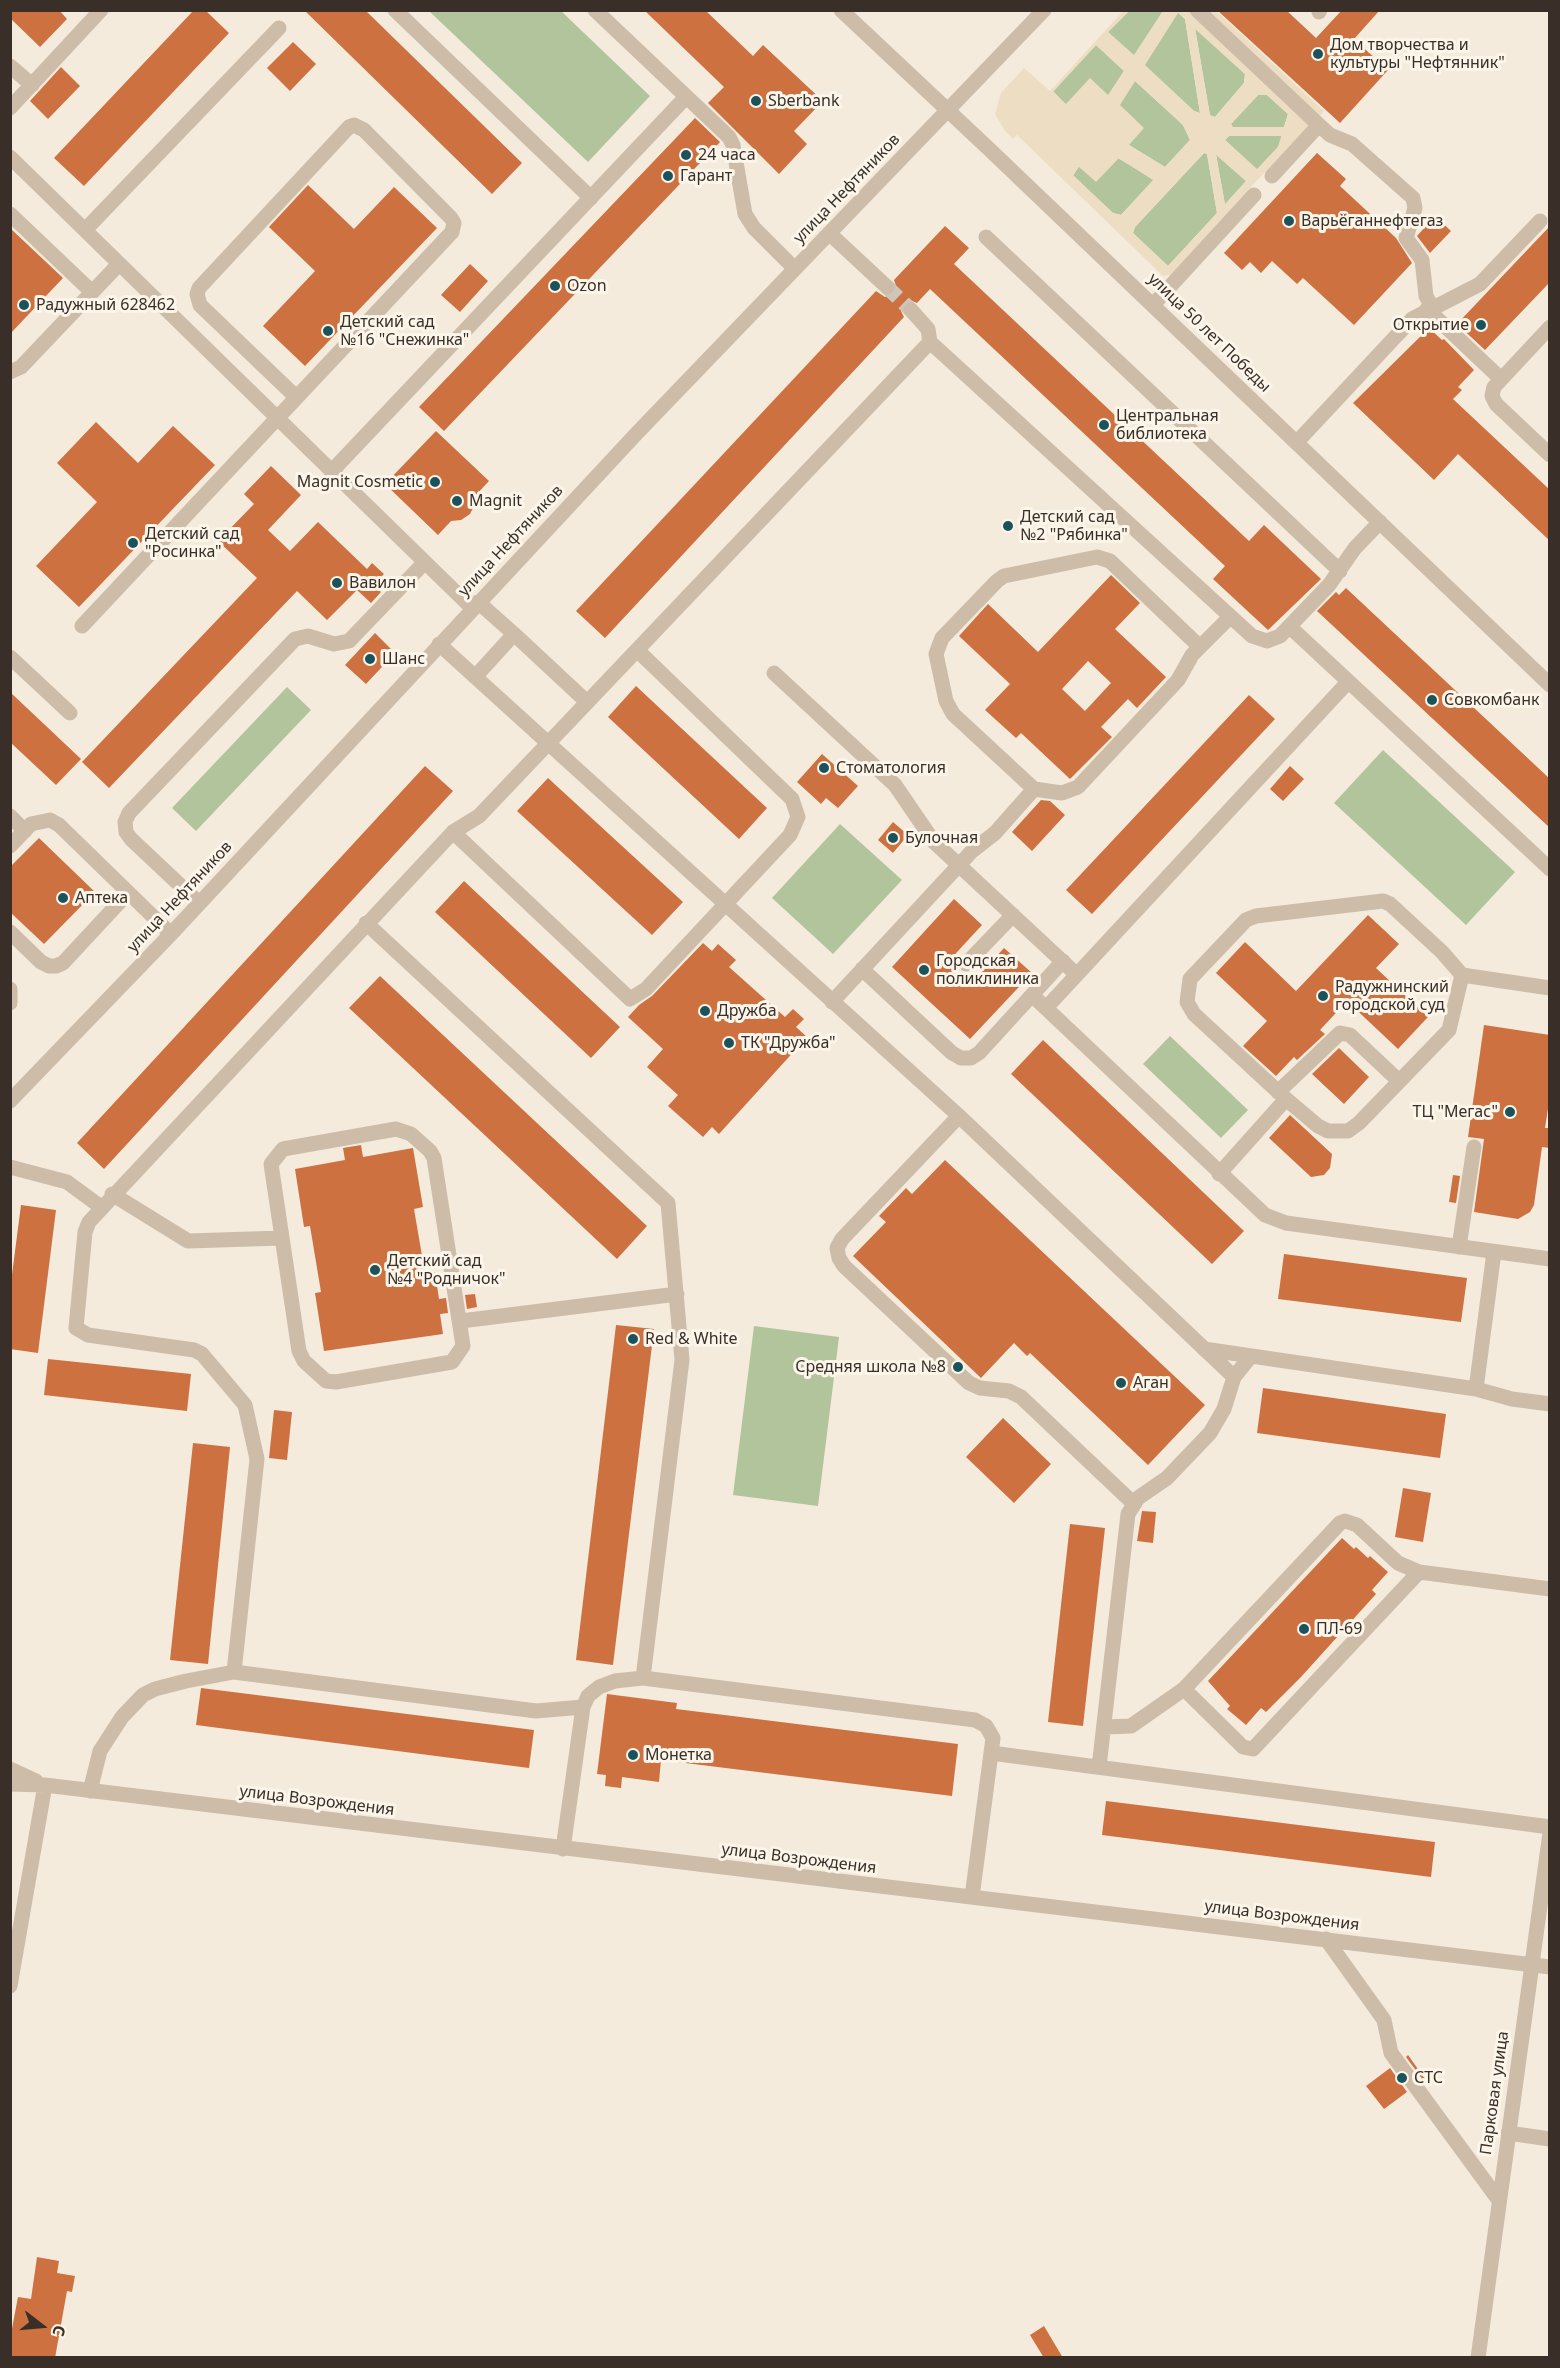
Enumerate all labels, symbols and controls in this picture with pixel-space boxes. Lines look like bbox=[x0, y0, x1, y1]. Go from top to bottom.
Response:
place label: Дом творчества и культуры "Нефтянник" bbox=[1330, 35, 1505, 73]
marker: Дом творчества и культуры "Нефтянник" bbox=[1311, 47, 1325, 61]
place label: Sberbank bbox=[768, 91, 840, 111]
marker: Sberbank bbox=[749, 94, 763, 108]
street label: улица Нефтяников bbox=[790, 130, 904, 248]
place label: 24 часа bbox=[698, 145, 756, 165]
marker: 24 часа bbox=[679, 148, 693, 162]
place label: Гарант bbox=[680, 166, 732, 186]
marker: Гарант bbox=[661, 169, 675, 183]
place label: Варьёганнефтегаз bbox=[1301, 211, 1443, 231]
marker: Варьёганнефтегаз bbox=[1282, 214, 1296, 228]
street label: улица 50 лет Победы bbox=[1144, 270, 1274, 396]
place label: Ozon bbox=[567, 276, 607, 296]
marker: Ozon bbox=[548, 279, 562, 293]
place label: Радужный 628462 bbox=[36, 295, 175, 315]
marker: Радужный 628462 bbox=[17, 298, 31, 312]
place label: Детский сад №16 "Снежинка" bbox=[340, 312, 469, 350]
place label: Открытие bbox=[1393, 315, 1469, 335]
marker: Открытие bbox=[1474, 318, 1488, 332]
marker: Детский сад №16 "Снежинка" bbox=[321, 324, 335, 338]
place label: Центральная библиотека bbox=[1116, 406, 1219, 444]
marker: Центральная библиотека bbox=[1097, 418, 1111, 432]
place label: Magnit Cosmetic bbox=[297, 472, 423, 492]
marker: Magnit Cosmetic bbox=[428, 475, 442, 489]
street label: улица Нефтяников bbox=[455, 481, 567, 601]
place label: Magnit bbox=[469, 491, 522, 511]
marker: Magnit bbox=[450, 494, 464, 508]
place label: Детский сад №2 "Рябинка" bbox=[1020, 507, 1128, 545]
marker: Детский сад №2 "Рябинка" bbox=[1001, 519, 1015, 533]
place label: Детский сад "Росинка" bbox=[145, 524, 240, 562]
marker: Детский сад "Росинка" bbox=[126, 536, 140, 550]
place label: Вавилон bbox=[349, 573, 416, 593]
marker: Вавилон bbox=[330, 576, 344, 590]
place label: Шанс bbox=[382, 649, 425, 669]
marker: Шанс bbox=[363, 652, 377, 666]
place label: Совкомбанк bbox=[1444, 690, 1540, 710]
marker: Совкомбанк bbox=[1425, 693, 1439, 707]
place label: Стоматология bbox=[836, 758, 946, 778]
marker: Стоматология bbox=[817, 761, 831, 775]
place label: Булочная bbox=[905, 828, 978, 848]
marker: Булочная bbox=[886, 831, 900, 845]
street label: улица Нефтяников bbox=[124, 837, 236, 957]
place label: Аптека bbox=[75, 888, 128, 908]
marker: Аптека bbox=[56, 891, 70, 905]
place label: Городская поликлиника bbox=[936, 951, 1039, 989]
marker: Городская поликлиника bbox=[917, 963, 931, 977]
place label: Радужнинский городской суд bbox=[1335, 977, 1449, 1015]
marker: Радужнинский городской суд bbox=[1316, 989, 1330, 1003]
place label: Дружба bbox=[717, 1001, 777, 1021]
marker: Дружба bbox=[698, 1004, 712, 1018]
place label: ТК "Дружба" bbox=[741, 1033, 836, 1053]
marker: ТК "Дружба" bbox=[722, 1036, 736, 1050]
place label: ТЦ "Мегас" bbox=[1413, 1102, 1498, 1122]
marker: ТЦ "Мегас" bbox=[1503, 1105, 1517, 1119]
place label: Детский сад №4 "Родничок" bbox=[387, 1251, 505, 1289]
marker: Детский сад №4 "Родничок" bbox=[368, 1263, 382, 1277]
place label: Red & White bbox=[645, 1329, 738, 1349]
marker: Red & White bbox=[626, 1332, 640, 1346]
place label: Средняя школа №8 bbox=[795, 1357, 946, 1377]
marker: Средняя школа №8 bbox=[951, 1360, 965, 1374]
place label: Аган bbox=[1133, 1373, 1169, 1393]
marker: Аган bbox=[1114, 1376, 1128, 1390]
place label: ПЛ-69 bbox=[1316, 1619, 1362, 1639]
marker: ПЛ-69 bbox=[1297, 1622, 1311, 1636]
place label: Монетка bbox=[645, 1745, 712, 1765]
marker: Монетка bbox=[626, 1748, 640, 1762]
street label: улица Возрождения bbox=[239, 1782, 395, 1820]
street label: улица Возрождения bbox=[721, 1840, 877, 1878]
street label: улица Возрождения bbox=[1204, 1897, 1360, 1935]
street label: Парковая улица bbox=[1477, 2030, 1513, 2156]
place label: СТС bbox=[1414, 2068, 1443, 2088]
marker: СТС bbox=[1395, 2071, 1409, 2085]
north arrow bbox=[12, 2296, 72, 2356]
text: С bbox=[47, 2323, 71, 2339]

